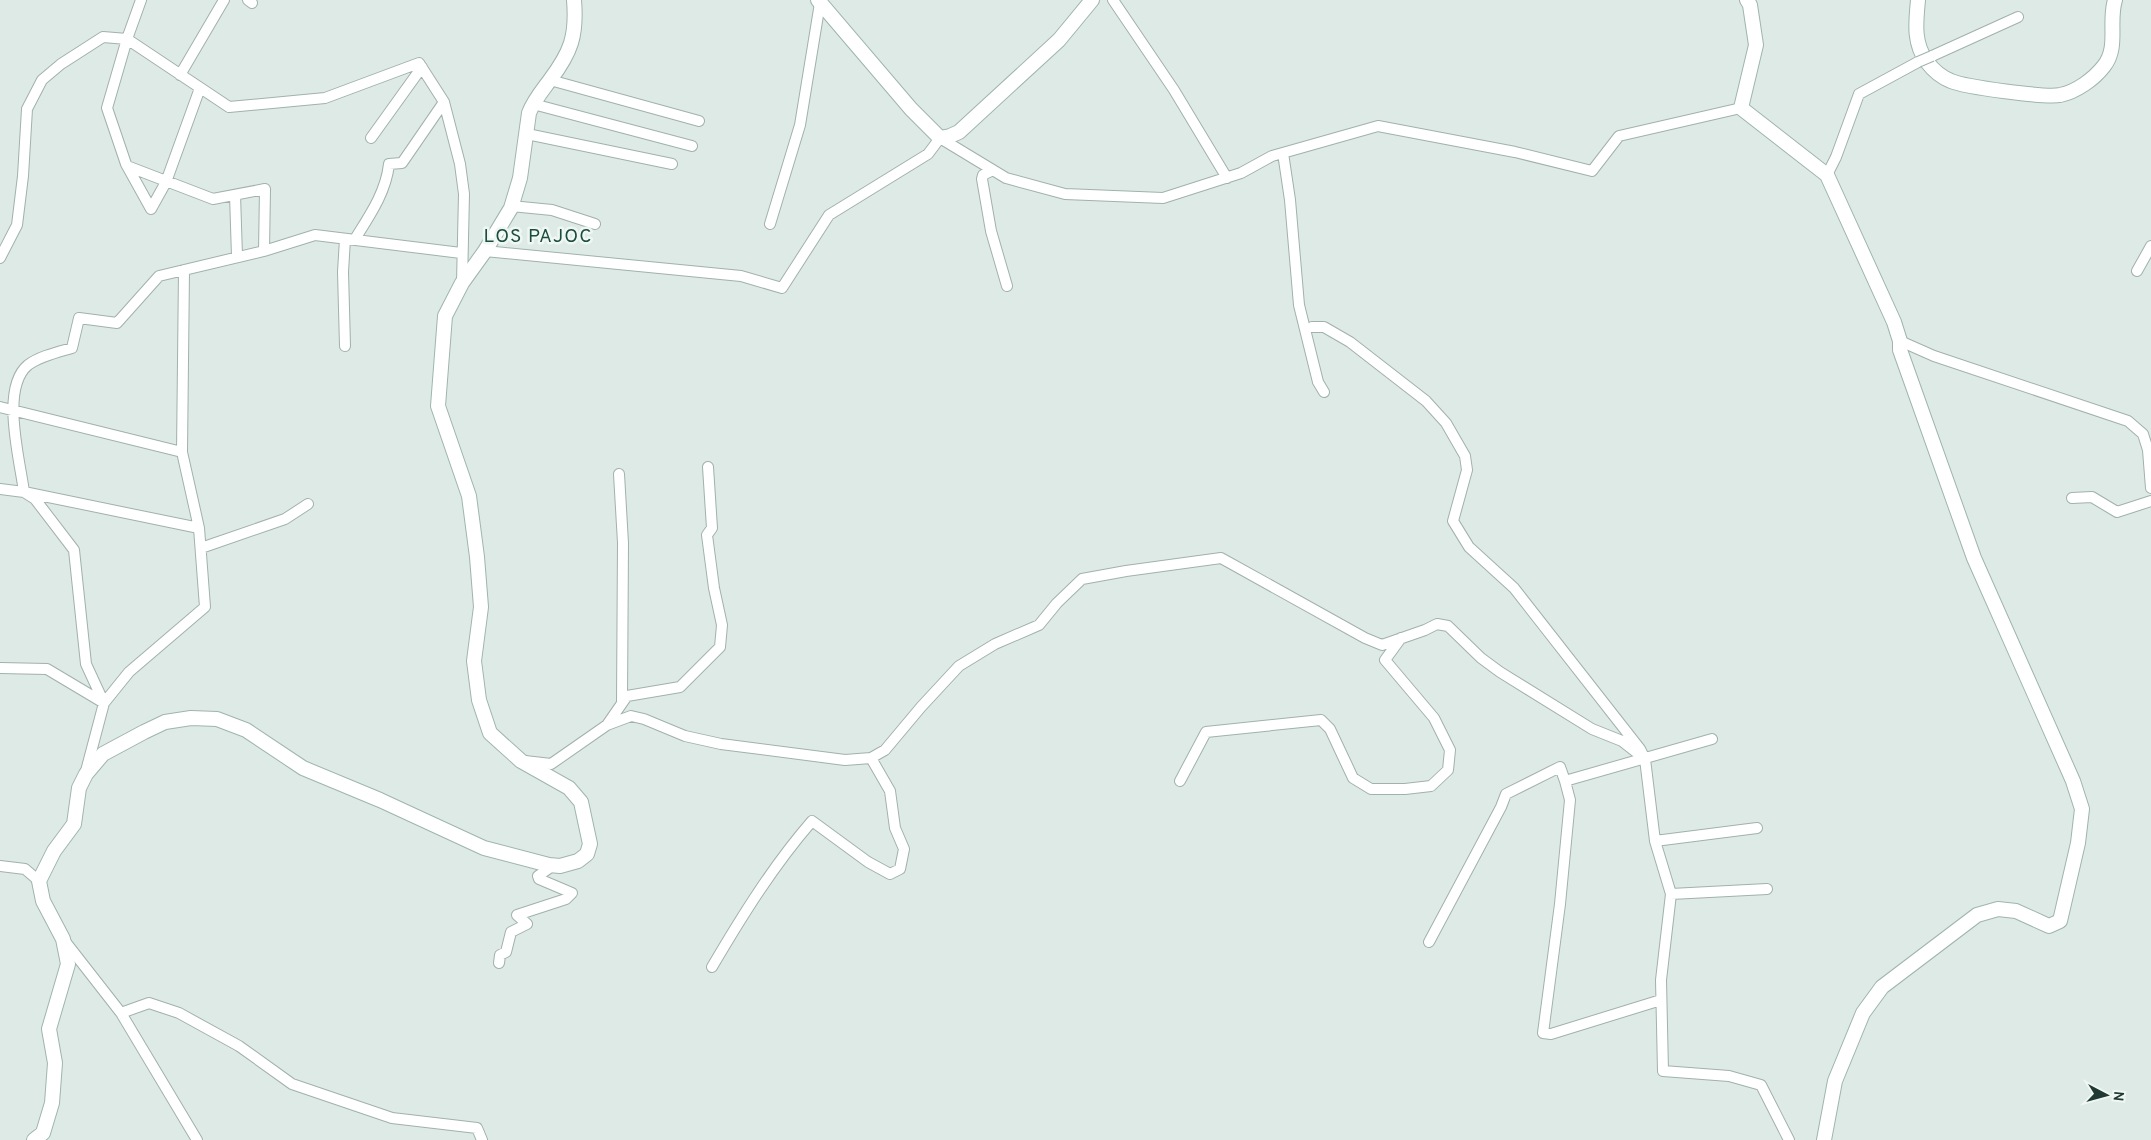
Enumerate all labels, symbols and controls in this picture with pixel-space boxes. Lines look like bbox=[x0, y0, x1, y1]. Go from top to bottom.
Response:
district label: LOS PAJOC bbox=[484, 225, 592, 249]
north arrow bbox=[2081, 1070, 2131, 1120]
text: N bbox=[2108, 1090, 2126, 1102]

